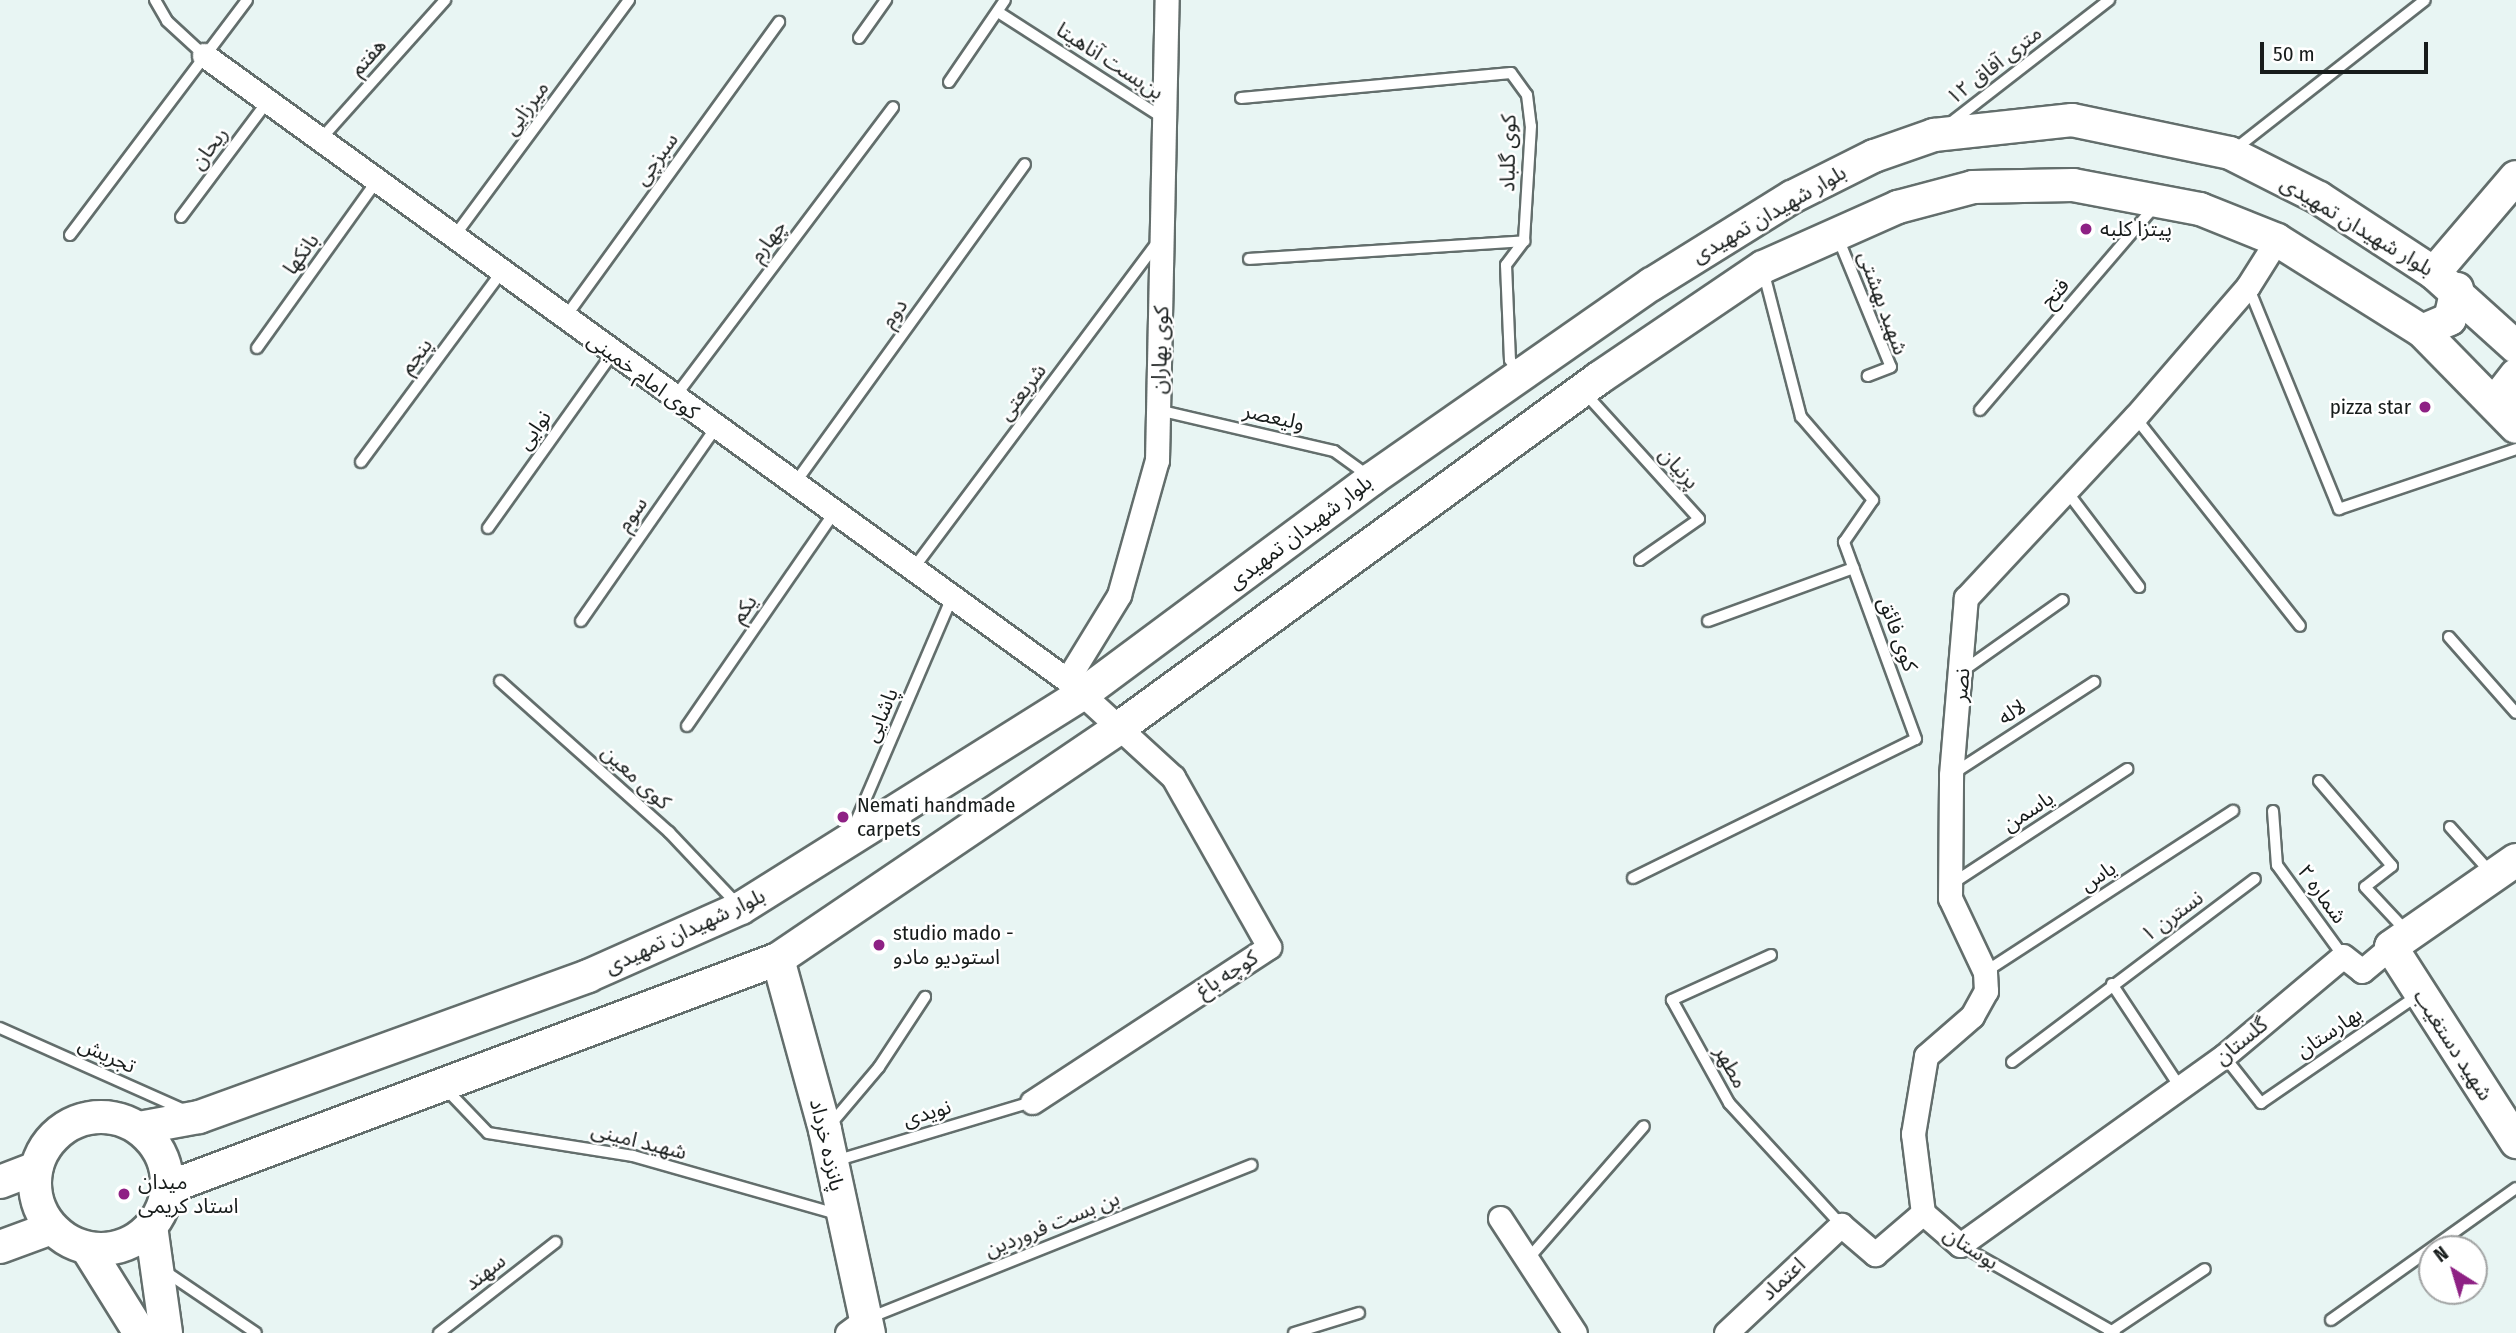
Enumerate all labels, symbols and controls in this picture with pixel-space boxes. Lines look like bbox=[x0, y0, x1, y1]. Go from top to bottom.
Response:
street label: بن‌بست آناهیتا bbox=[1052, 17, 1168, 105]
street label: ۱۲ متری آفاق bbox=[1941, 20, 2047, 110]
scale bar bbox=[2264, 28, 2432, 72]
street label: هفتم bbox=[345, 33, 391, 81]
text: 50 m bbox=[2273, 41, 2315, 67]
street label: میرزایی bbox=[498, 76, 554, 140]
street label: کوی گلباد bbox=[1495, 114, 1521, 192]
street label: ریحان bbox=[185, 122, 233, 174]
street label: سبزچی bbox=[628, 128, 684, 190]
street label: بلوار شهیدان تمهیدی bbox=[1687, 160, 1851, 268]
street label: بلوار شهیدان تمهیدی bbox=[2276, 170, 2438, 282]
street label: چهارم bbox=[744, 215, 792, 267]
place label: پیتزا کلبه bbox=[2100, 216, 2172, 242]
marker: پیتزا کلبه bbox=[2078, 221, 2094, 237]
street label: بانکها bbox=[278, 228, 324, 280]
street label: شهید بهشتی bbox=[1853, 248, 1913, 358]
street label: فتح bbox=[2035, 273, 2075, 313]
street label: دوم bbox=[875, 294, 913, 332]
street label: کوی بهاران bbox=[1146, 305, 1174, 395]
street label: کوی امام خمینی bbox=[582, 327, 704, 425]
street label: پنجم bbox=[394, 333, 438, 379]
street label: شریعتی bbox=[992, 359, 1052, 425]
place label: pizza star bbox=[2330, 394, 2411, 420]
street label: ولیعصر bbox=[1241, 398, 1307, 436]
marker: pizza star bbox=[2417, 399, 2433, 415]
street label: نوایی bbox=[512, 405, 556, 455]
street label: پرنیان bbox=[1654, 442, 1704, 494]
street label: بلوار شهیدان تمهیدی bbox=[1223, 470, 1377, 594]
street label: سوم bbox=[611, 492, 653, 536]
street label: یکم bbox=[726, 590, 762, 628]
street label: کوی فائق bbox=[1873, 593, 1923, 675]
street label: نصر bbox=[1947, 667, 1975, 703]
street label: پاشایی bbox=[858, 684, 904, 746]
street label: لاله bbox=[1993, 694, 2031, 730]
street label: کوی معین bbox=[596, 739, 676, 815]
street label: یاسمن bbox=[1998, 785, 2058, 837]
place label: Nemati handmade carpets bbox=[857, 792, 1015, 842]
marker: Nemati handmade carpets bbox=[835, 809, 851, 825]
street label: یاس bbox=[2075, 855, 2121, 897]
street label: شماره ۲ bbox=[2292, 859, 2352, 929]
street label: بلوار شهیدان تمهیدی bbox=[601, 883, 769, 979]
street label: نسترن ۱ bbox=[2136, 885, 2208, 947]
place label: studio mado - استودیو مادو bbox=[893, 920, 1014, 970]
marker: studio mado - استودیو مادو bbox=[871, 937, 887, 953]
street label: کوچه باغ bbox=[1191, 945, 1263, 1003]
street label: شهید دستغیب bbox=[2408, 985, 2498, 1105]
street label: بهارستان bbox=[2291, 1001, 2367, 1063]
street label: گلستان bbox=[2209, 1012, 2273, 1070]
street label: تجریش bbox=[74, 1031, 140, 1079]
street label: مطهر bbox=[1709, 1041, 1753, 1093]
street label: نویدی bbox=[900, 1094, 954, 1132]
street label: پانزده خرداد bbox=[804, 1096, 850, 1194]
street label: شهید امینی bbox=[589, 1117, 689, 1165]
place label: میدان استاد کریمی bbox=[138, 1169, 239, 1219]
marker: میدان استاد کریمی bbox=[116, 1186, 132, 1202]
street label: بن بست فروردین bbox=[981, 1186, 1123, 1262]
street label: بوستان bbox=[1939, 1221, 2003, 1275]
north arrow bbox=[2418, 1235, 2488, 1305]
text: N bbox=[2430, 1242, 2453, 1267]
street label: سهند bbox=[459, 1248, 511, 1296]
street label: اعتماد bbox=[1756, 1252, 1810, 1306]

